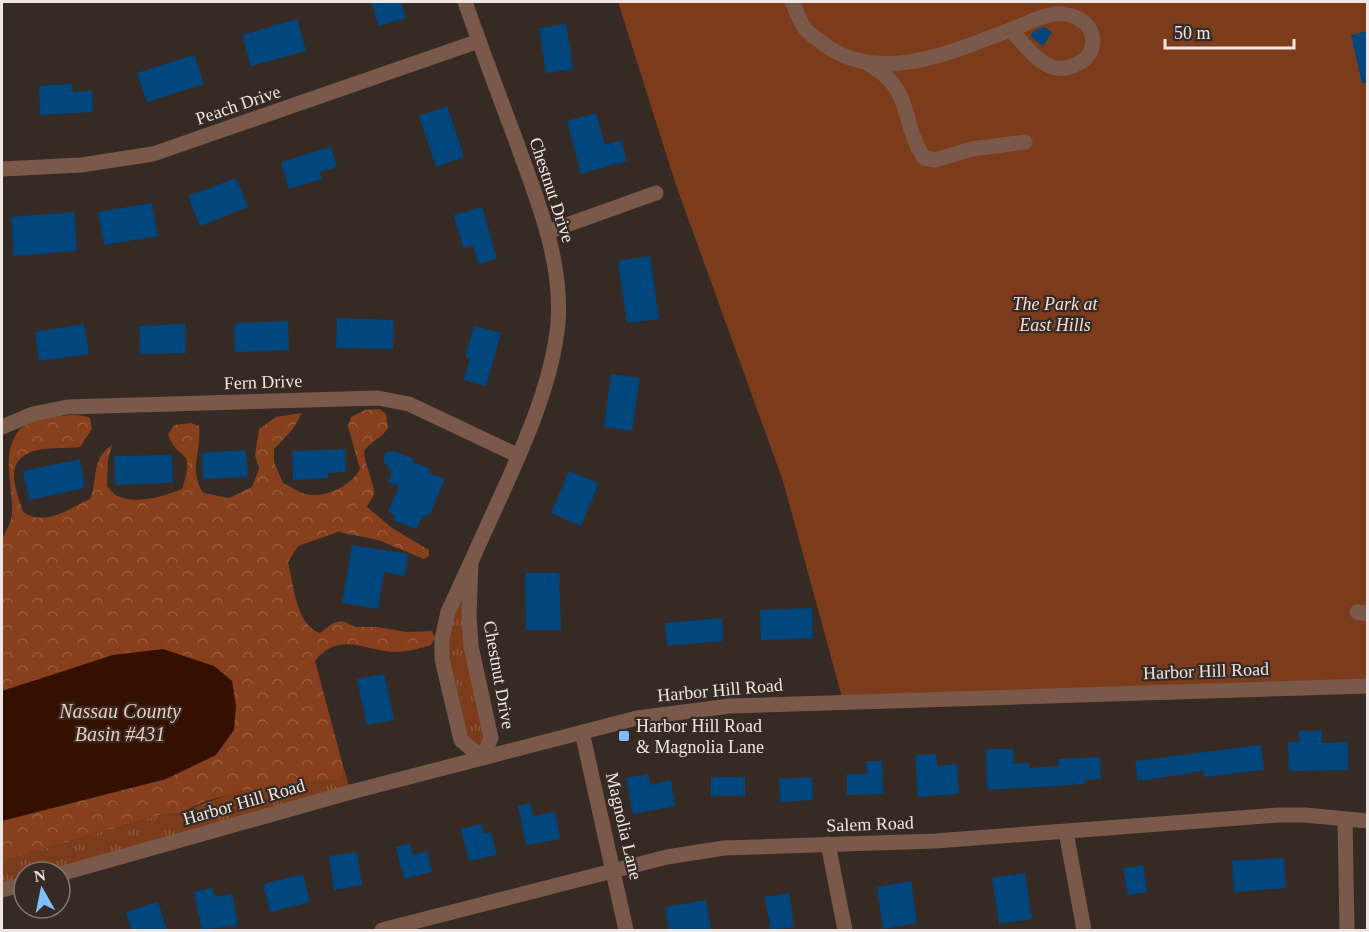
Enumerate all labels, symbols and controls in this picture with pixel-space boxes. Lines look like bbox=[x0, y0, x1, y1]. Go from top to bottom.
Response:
scale bar bbox=[1165, 12, 1294, 50]
text: 50 m bbox=[1174, 23, 1211, 43]
street label: Peach Drive bbox=[193, 81, 283, 129]
street label: Chestnut Drive bbox=[526, 135, 578, 245]
park label: The Park at East Hills bbox=[1013, 294, 1098, 335]
street label: Fern Drive bbox=[223, 371, 303, 393]
street label: Chestnut Drive bbox=[480, 619, 518, 731]
street label: Harbor Hill Road bbox=[1143, 659, 1269, 683]
street label: Harbor Hill Road bbox=[656, 675, 784, 705]
water label: Nassau County Basin #431 bbox=[58, 700, 181, 745]
place label: Harbor Hill Road & Magnolia Lane bbox=[636, 716, 764, 757]
marker: Harbor Hill Road & Magnolia Lane bbox=[617, 729, 631, 743]
street label: Magnolia Lane bbox=[602, 770, 646, 882]
street label: Harbor Hill Road bbox=[181, 775, 307, 829]
street label: Salem Road bbox=[826, 812, 914, 836]
north arrow bbox=[12, 860, 72, 920]
text: N bbox=[33, 866, 47, 885]

